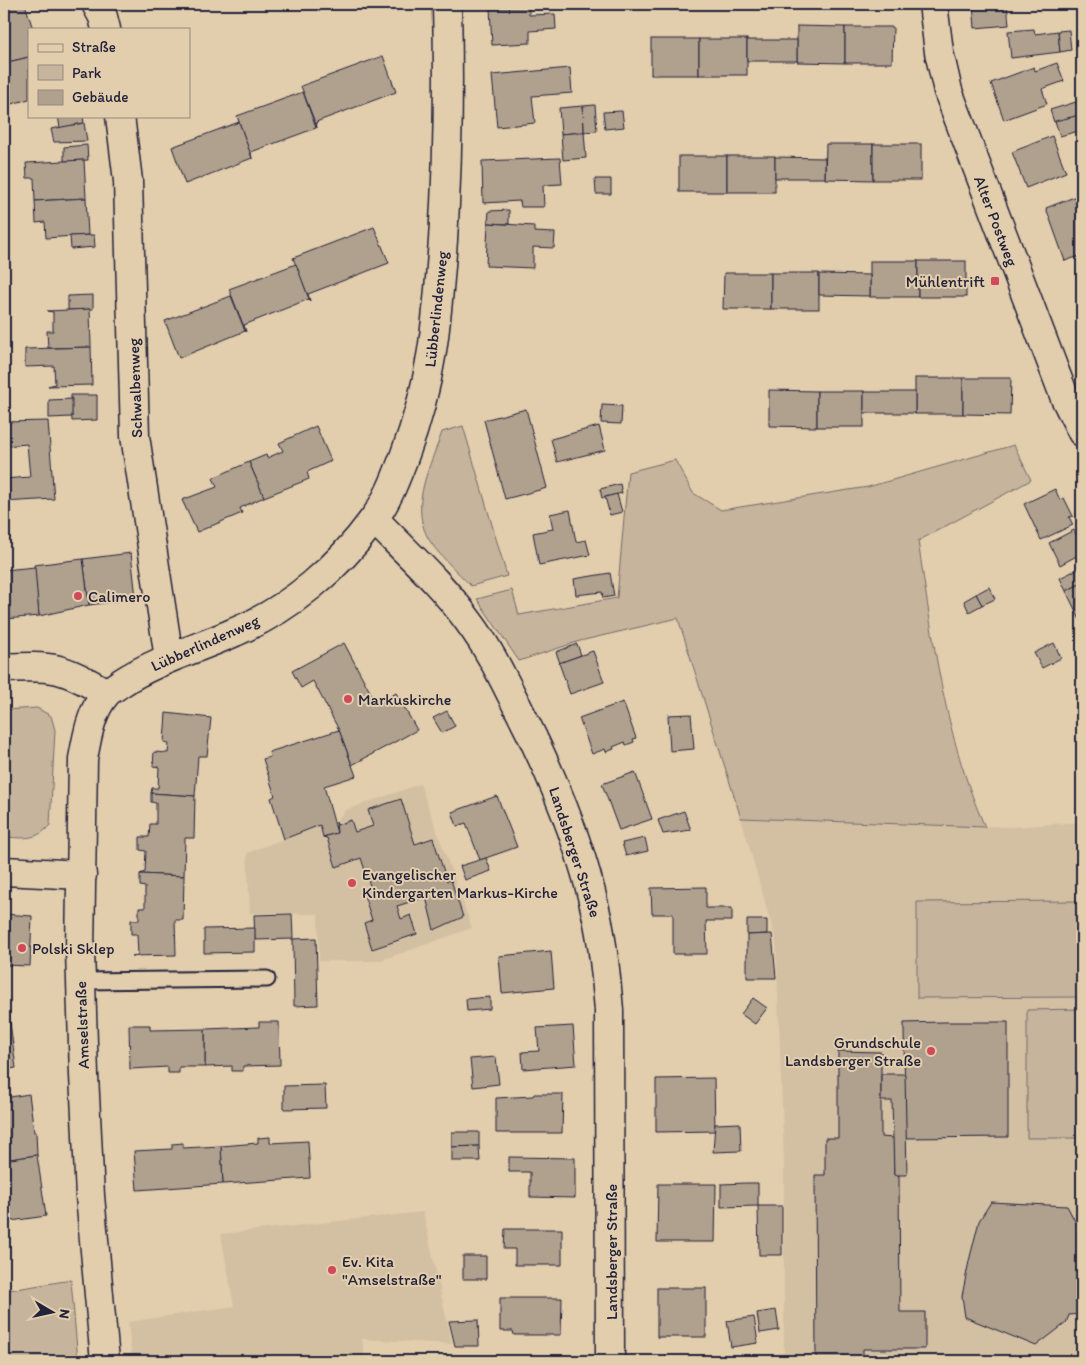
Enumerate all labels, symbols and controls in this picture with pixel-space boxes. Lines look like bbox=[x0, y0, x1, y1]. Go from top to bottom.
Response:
legend bbox=[28, 28, 190, 118]
text: Straße bbox=[72, 38, 116, 56]
text: Park bbox=[72, 64, 102, 82]
text: Gebäude bbox=[72, 88, 129, 106]
street label: Alter Postweg bbox=[970, 173, 1022, 270]
street label: Lübberlindenweg bbox=[420, 249, 452, 368]
place label: Mühlentrift bbox=[906, 272, 985, 291]
marker: Mühlentrift bbox=[989, 275, 1001, 287]
street label: Schwalbenweg bbox=[124, 337, 146, 438]
place label: Calimero bbox=[88, 587, 150, 606]
marker: Calimero bbox=[72, 590, 84, 602]
street label: Lübberlindenweg bbox=[148, 610, 263, 675]
place label: Markuskirche bbox=[358, 690, 451, 709]
marker: Markuskirche bbox=[342, 693, 354, 705]
street label: Landsberger Straße bbox=[545, 784, 605, 920]
place label: Evangelischer Kindergarten Markus-Kirche bbox=[362, 865, 558, 902]
marker: Evangelischer Kindergarten Markus-Kirche bbox=[346, 877, 358, 889]
place label: Polski Sklep bbox=[32, 939, 114, 958]
marker: Polski Sklep bbox=[16, 942, 28, 954]
street label: Amselstraße bbox=[71, 980, 93, 1069]
place label: Grundschule Landsberger Straße bbox=[785, 1033, 921, 1070]
marker: Grundschule Landsberger Straße bbox=[925, 1045, 937, 1057]
street label: Landsberger Straße bbox=[602, 1184, 621, 1320]
place label: Ev. Kita "Amselstraße" bbox=[342, 1252, 442, 1289]
marker: Ev. Kita "Amselstraße" bbox=[326, 1264, 338, 1276]
north arrow bbox=[28, 1288, 78, 1338]
text: N bbox=[55, 1308, 73, 1320]

